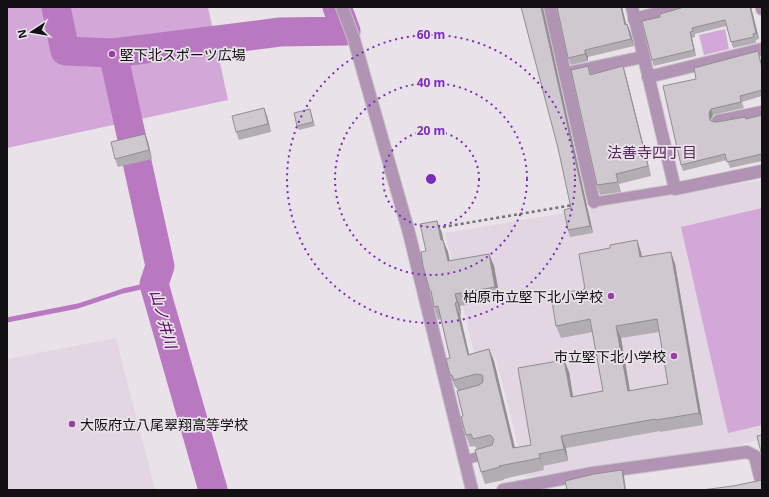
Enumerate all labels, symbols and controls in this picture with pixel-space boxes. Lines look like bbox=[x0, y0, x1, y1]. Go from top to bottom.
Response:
north arrow bbox=[12, 12, 52, 52]
text: 60 m bbox=[417, 26, 445, 43]
text: N bbox=[13, 28, 30, 40]
place label: 堅下北スポーツ広場 bbox=[120, 45, 246, 64]
marker: 堅下北スポーツ広場 bbox=[107, 49, 117, 59]
text: 40 m bbox=[417, 74, 445, 91]
text: 20 m bbox=[417, 122, 445, 139]
district label: 法善寺四丁目 bbox=[607, 142, 697, 162]
centre of rings bbox=[424, 172, 438, 186]
water label: 山ノ井川 bbox=[146, 287, 182, 353]
place label: 柏原市立堅下北小学校 bbox=[463, 287, 603, 306]
marker: 柏原市立堅下北小学校 bbox=[606, 291, 616, 301]
place label: 市立堅下北小学校 bbox=[554, 347, 666, 366]
marker: 市立堅下北小学校 bbox=[669, 351, 679, 361]
place label: 大阪府立八尾翠翔高等学校 bbox=[80, 415, 248, 434]
marker: 大阪府立八尾翠翔高等学校 bbox=[67, 419, 77, 429]

